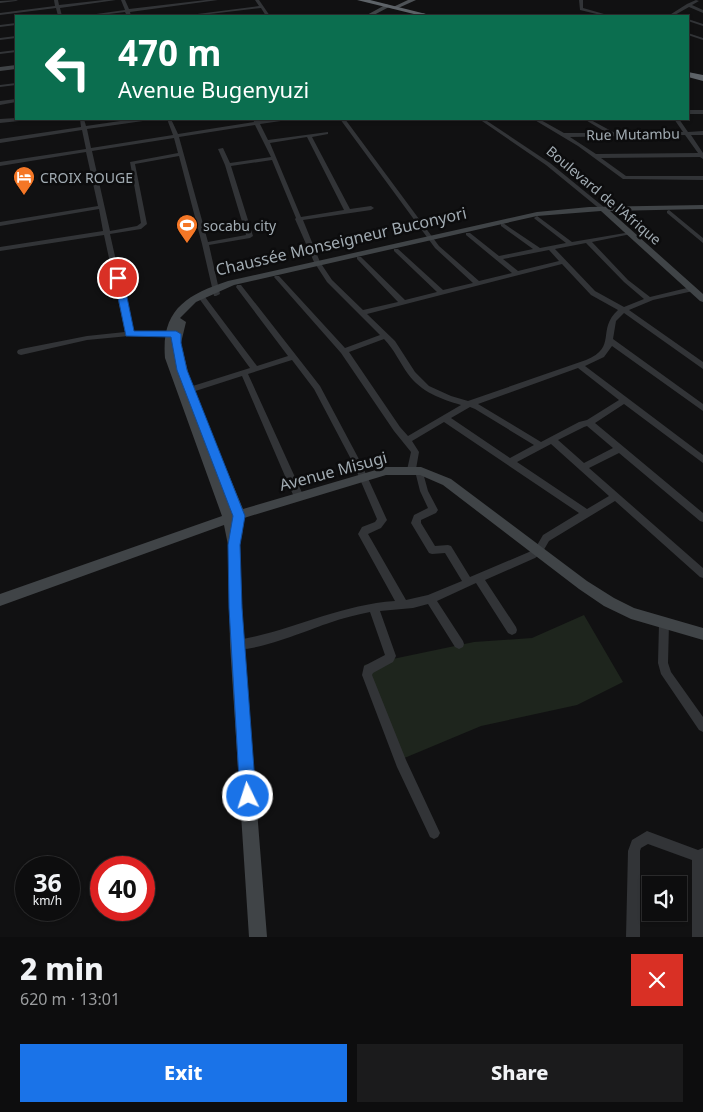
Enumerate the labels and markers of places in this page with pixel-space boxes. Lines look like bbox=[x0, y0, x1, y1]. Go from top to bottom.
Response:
hotel icon: CROIX ROUGE bbox=[12, 165, 36, 196]
place label: CROIX ROUGE bbox=[40, 168, 133, 187]
sports icon: socabu city bbox=[175, 213, 199, 244]
place label: socabu city bbox=[203, 216, 277, 235]
pin bbox=[97, 257, 139, 299]

